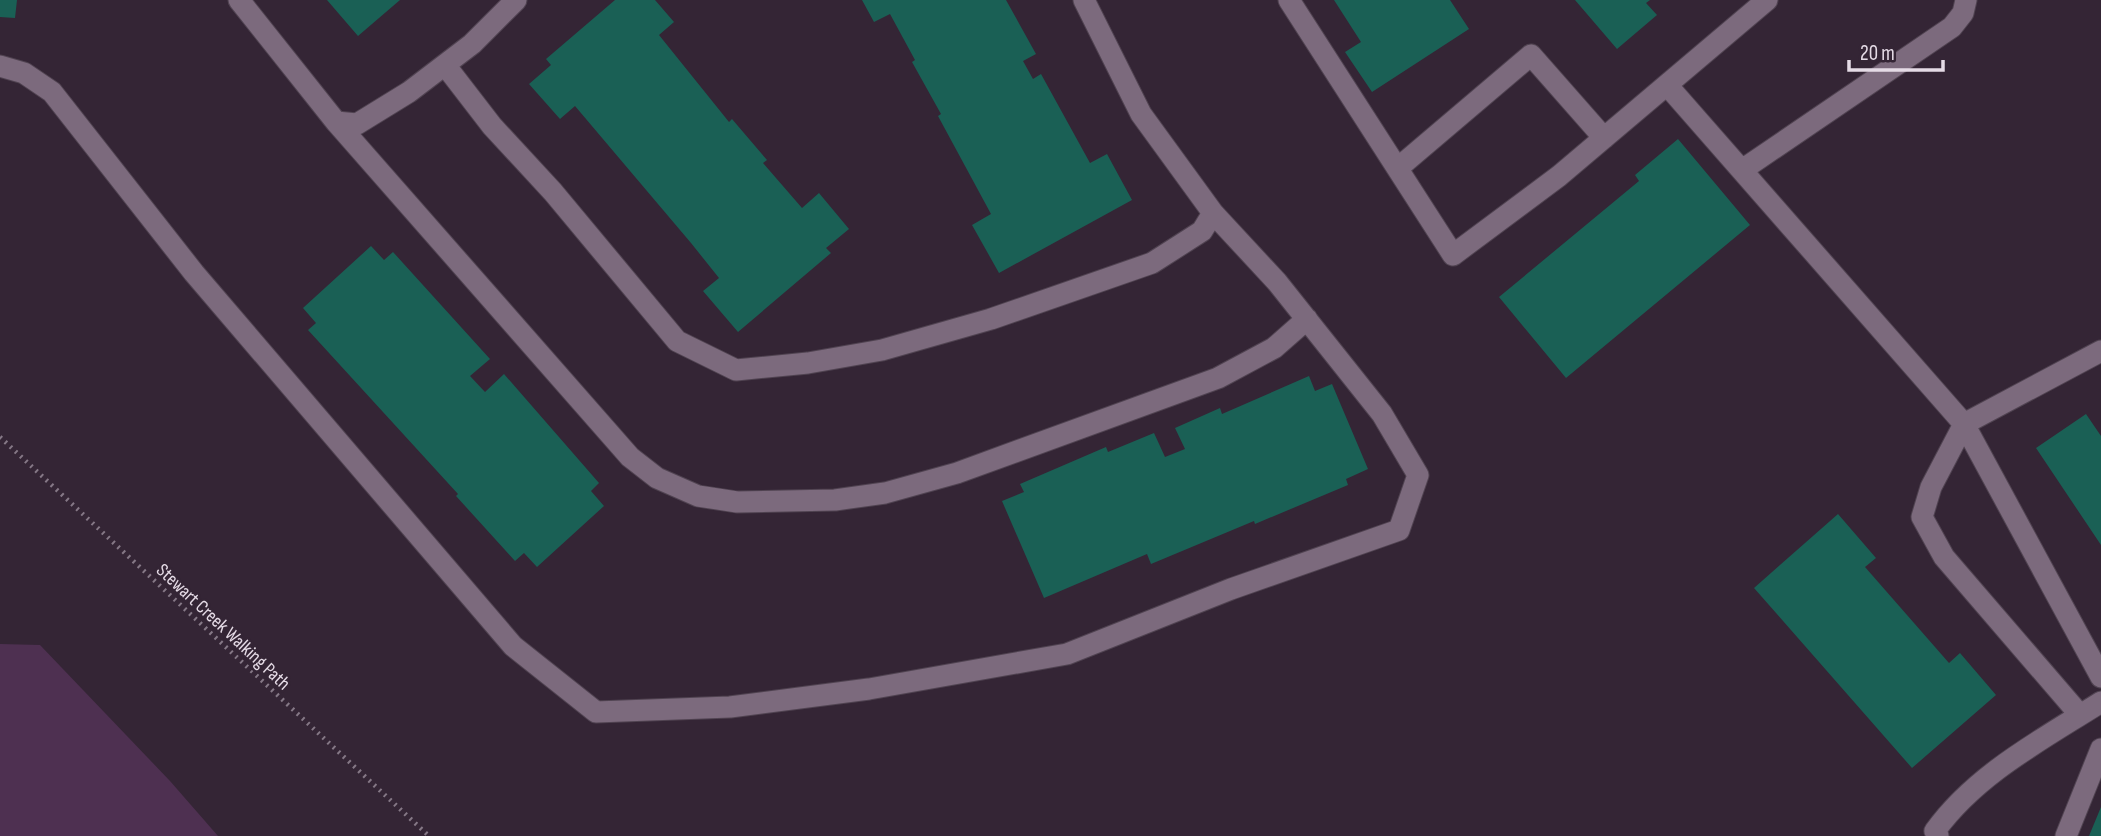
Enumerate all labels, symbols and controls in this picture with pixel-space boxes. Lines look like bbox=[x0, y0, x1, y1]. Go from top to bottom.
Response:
scale bar bbox=[1849, 28, 1944, 72]
text: 20 m bbox=[1860, 41, 1895, 66]
street label: Stewart Creek Walking Path bbox=[151, 559, 295, 695]

